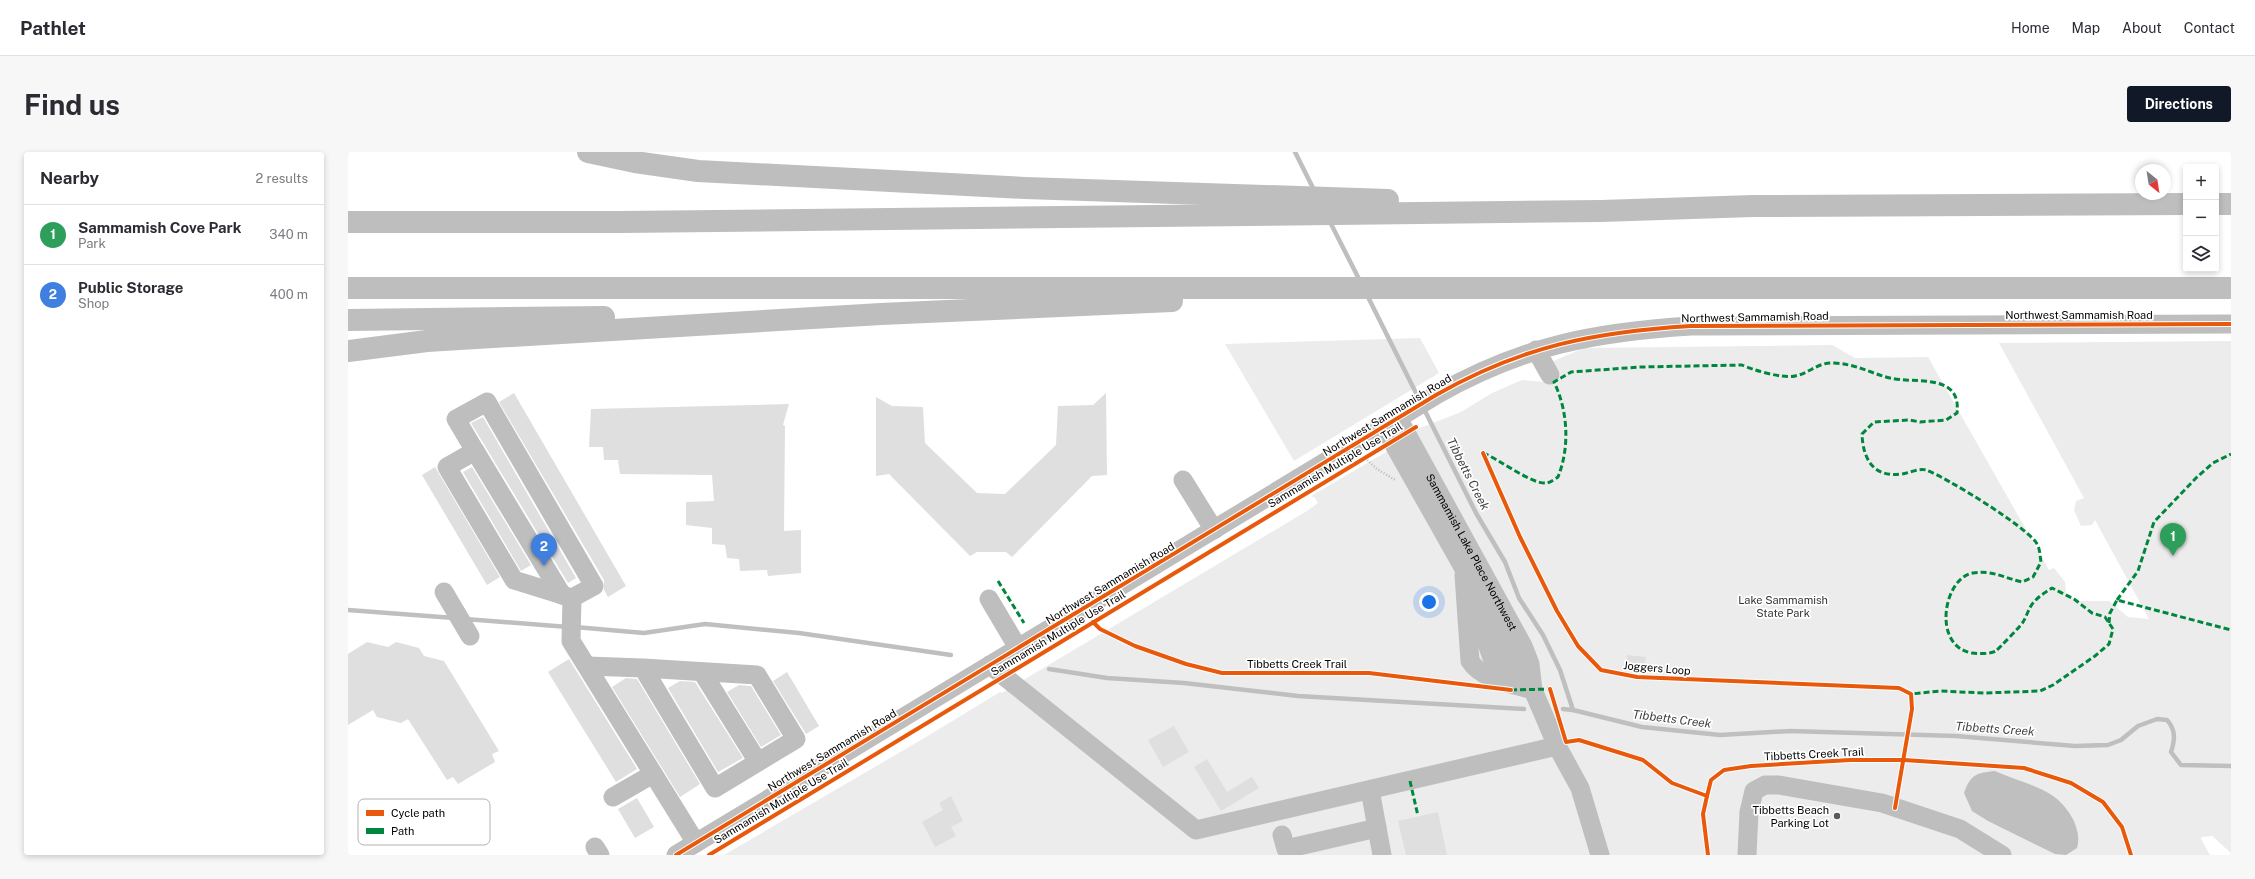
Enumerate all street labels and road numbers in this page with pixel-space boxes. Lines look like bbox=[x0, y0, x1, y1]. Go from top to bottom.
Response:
street label: Northwest Sammamish Road bbox=[2005, 309, 2153, 321]
street label: Northwest Sammamish Road bbox=[1681, 310, 1829, 324]
street label: Northwest Sammamish Road bbox=[1321, 372, 1453, 458]
street label: Sammamish Multiple Use Trail bbox=[1266, 420, 1404, 510]
street label: Sammamish Lake Place Northwest bbox=[1424, 472, 1519, 633]
street label: Northwest Sammamish Road bbox=[1044, 540, 1176, 626]
street label: Sammamish Multiple Use Trail bbox=[989, 588, 1127, 678]
street label: Tibbetts Creek Trail bbox=[1247, 658, 1347, 670]
street label: Joggers Loop bbox=[1623, 659, 1692, 677]
street label: Northwest Sammamish Road bbox=[766, 707, 898, 793]
street label: Tibbetts Creek Trail bbox=[1764, 745, 1864, 763]
street label: Sammamish Multiple Use Trail bbox=[712, 756, 850, 846]

